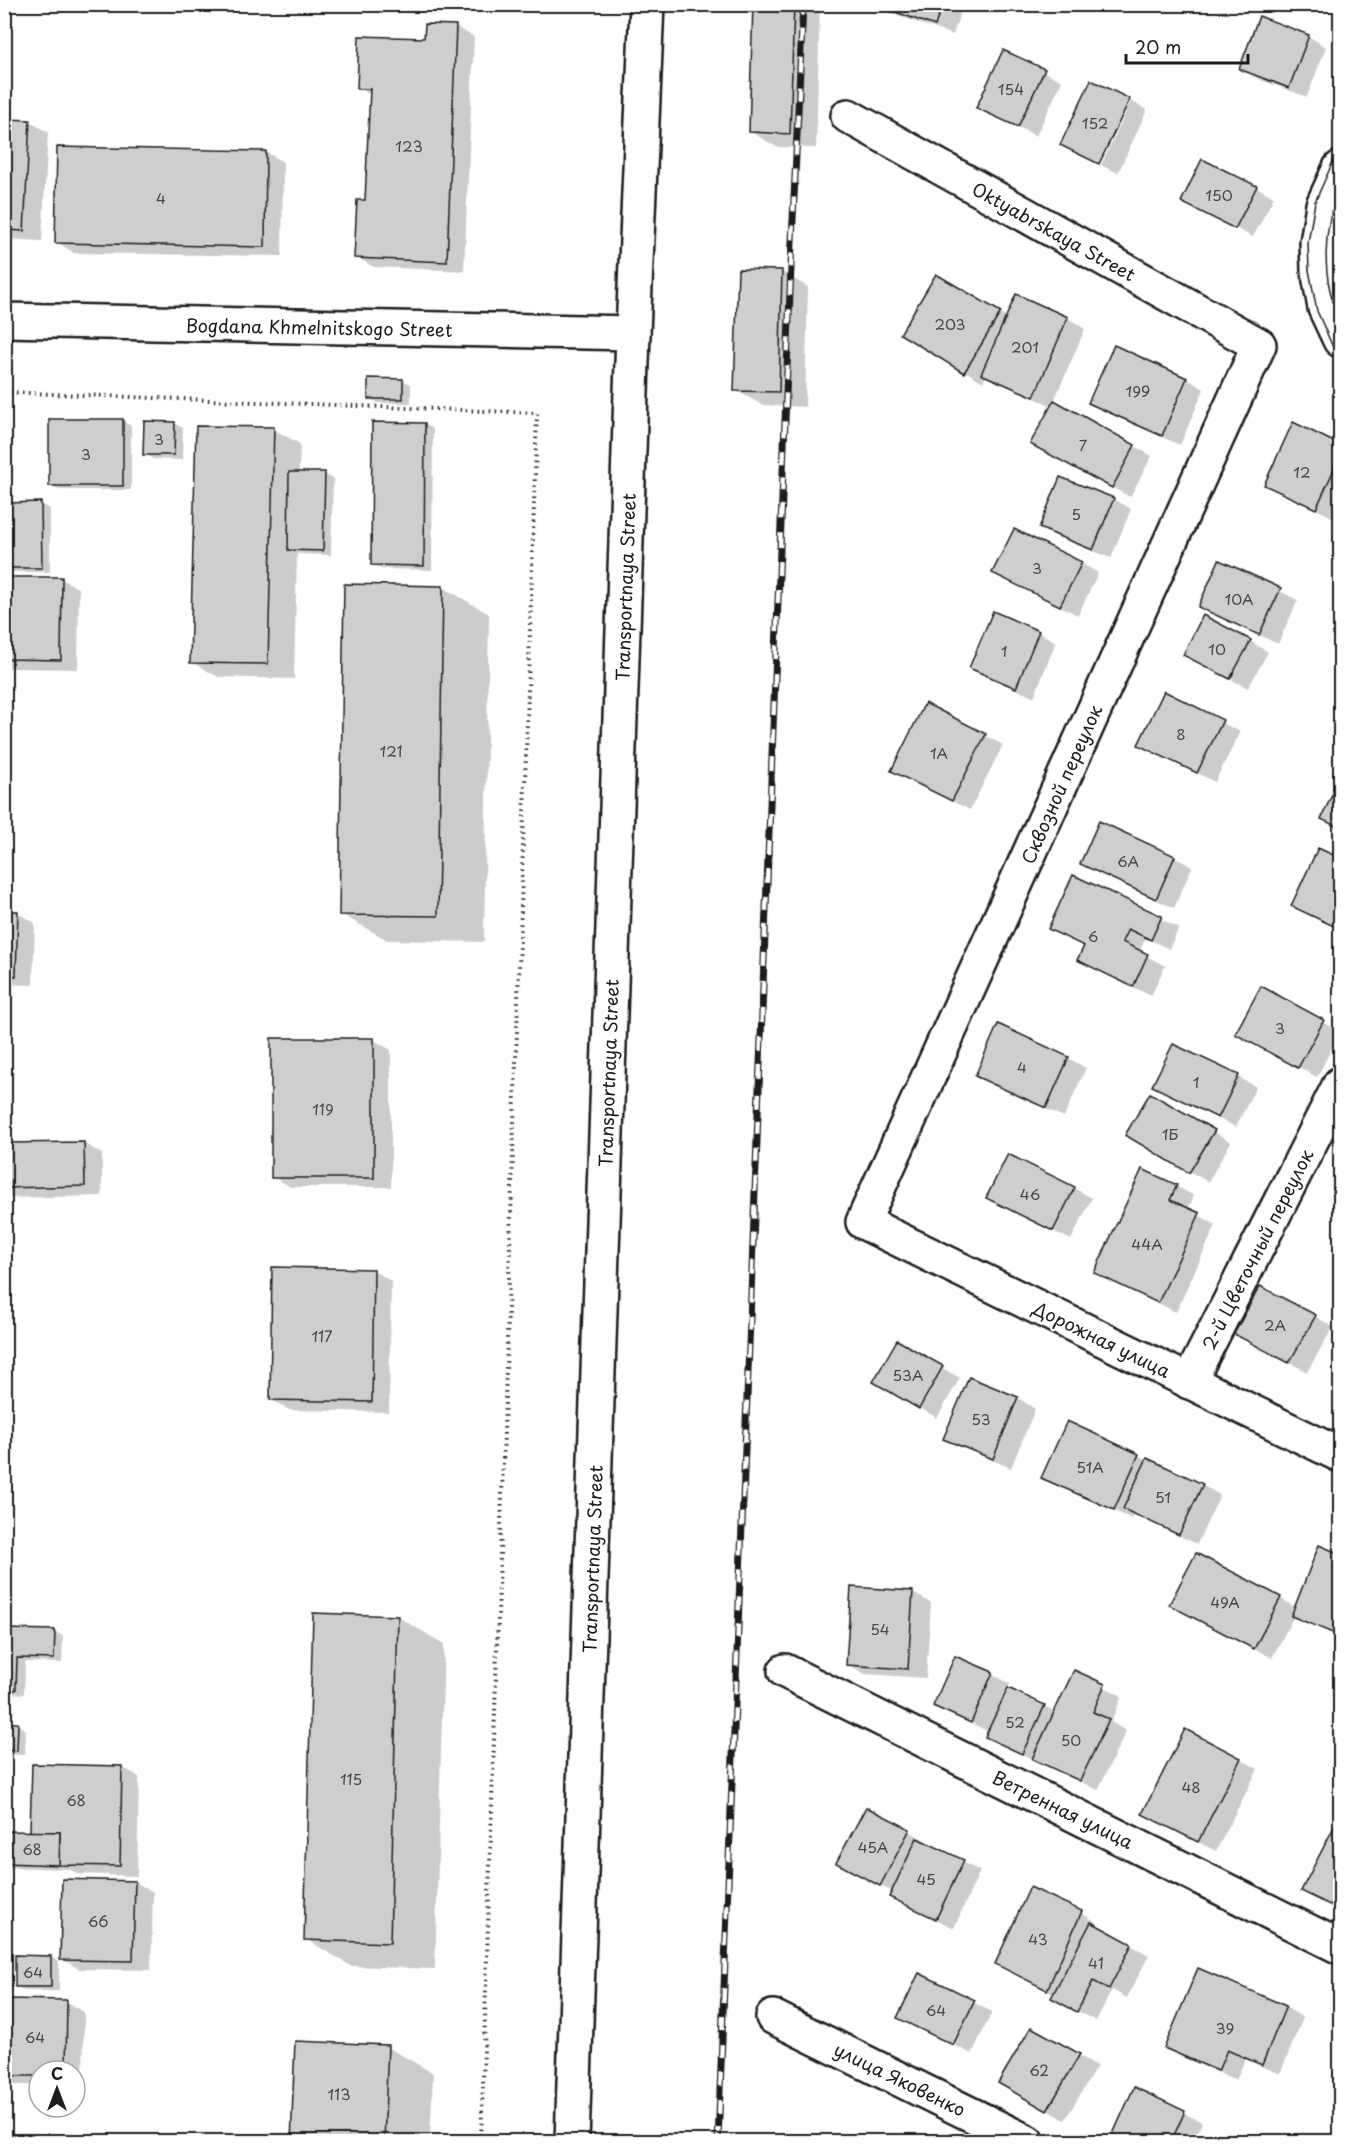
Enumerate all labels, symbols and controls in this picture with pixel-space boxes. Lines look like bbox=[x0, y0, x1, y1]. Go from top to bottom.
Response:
scale bar bbox=[1126, 27, 1248, 65]
text: 20 m bbox=[1135, 33, 1181, 60]
house number: 154 bbox=[998, 77, 1024, 100]
house number: 152 bbox=[1082, 111, 1108, 134]
house number: 123 bbox=[395, 134, 423, 157]
street label: Oktyabrskaya Street bbox=[967, 175, 1141, 287]
house number: 150 bbox=[1205, 183, 1233, 206]
house number: 4 bbox=[156, 186, 166, 209]
street label: Bogdana Khmelnitskogo Street bbox=[185, 311, 453, 343]
house number: 203 bbox=[935, 312, 965, 335]
house number: 201 bbox=[1011, 335, 1039, 358]
house number: 199 bbox=[1126, 379, 1150, 402]
house number: 3 bbox=[154, 427, 164, 450]
house number: 7 bbox=[1079, 433, 1088, 456]
house number: 3 bbox=[81, 442, 91, 465]
house number: 12 bbox=[1293, 460, 1311, 483]
street label: Transportnaya Street bbox=[608, 493, 642, 681]
house number: 5 bbox=[1071, 502, 1081, 525]
house number: 3 bbox=[1032, 556, 1042, 579]
house number: 10А bbox=[1224, 587, 1254, 610]
house number: 10 bbox=[1208, 637, 1226, 660]
house number: 1 bbox=[1001, 639, 1007, 662]
street label: Сквозной переулок bbox=[1014, 700, 1108, 868]
house number: 8 bbox=[1176, 722, 1186, 745]
house number: 121 bbox=[379, 739, 403, 762]
house number: 1А bbox=[930, 741, 948, 764]
house number: 6А bbox=[1117, 849, 1139, 872]
house number: 6 bbox=[1088, 924, 1098, 947]
street label: Transportnaya Street bbox=[591, 979, 625, 1167]
house number: 3 bbox=[1275, 1016, 1285, 1039]
house number: 4 bbox=[1017, 1055, 1027, 1078]
house number: 1 bbox=[1193, 1070, 1199, 1093]
house number: 119 bbox=[312, 1097, 334, 1120]
house number: 1Б bbox=[1162, 1122, 1178, 1145]
street label: 2-й Цветочный переулок bbox=[1195, 1144, 1319, 1354]
house number: 46 bbox=[1020, 1182, 1040, 1205]
house number: 44А bbox=[1131, 1232, 1163, 1255]
street label: Дорожная улица bbox=[1028, 1294, 1176, 1384]
house number: 2А bbox=[1264, 1313, 1286, 1336]
house number: 117 bbox=[311, 1324, 333, 1347]
house number: 53А bbox=[893, 1363, 923, 1386]
house number: 53 bbox=[971, 1407, 991, 1430]
house number: 51А bbox=[1076, 1455, 1104, 1478]
street label: Transportnaya Street bbox=[575, 1465, 609, 1653]
house number: 51 bbox=[1155, 1485, 1171, 1508]
house number: 49А bbox=[1210, 1590, 1240, 1613]
house number: 54 bbox=[870, 1617, 890, 1640]
house number: 52 bbox=[1005, 1710, 1025, 1733]
house number: 50 bbox=[1061, 1728, 1081, 1751]
street label: Ветренная улица bbox=[988, 1763, 1139, 1855]
house number: 115 bbox=[340, 1767, 362, 1790]
house number: 48 bbox=[1181, 1775, 1201, 1798]
house number: 68 bbox=[66, 1788, 86, 1811]
house number: 45А bbox=[858, 1835, 888, 1858]
house number: 68 bbox=[22, 1837, 42, 1860]
house number: 45 bbox=[916, 1867, 936, 1890]
house number: 66 bbox=[88, 1909, 108, 1932]
house number: 43 bbox=[1028, 1927, 1048, 1950]
house number: 41 bbox=[1088, 1951, 1104, 1974]
house number: 64 bbox=[23, 1960, 43, 1983]
house number: 64 bbox=[926, 1998, 946, 2021]
house number: 39 bbox=[1216, 2016, 1234, 2039]
house number: 64 bbox=[25, 2025, 45, 2048]
street label: улица Яковенко bbox=[830, 2035, 970, 2123]
house number: 62 bbox=[1029, 2058, 1049, 2081]
north arrow bbox=[27, 2059, 87, 2119]
text: С bbox=[51, 2061, 63, 2085]
house number: 113 bbox=[328, 2082, 350, 2105]

